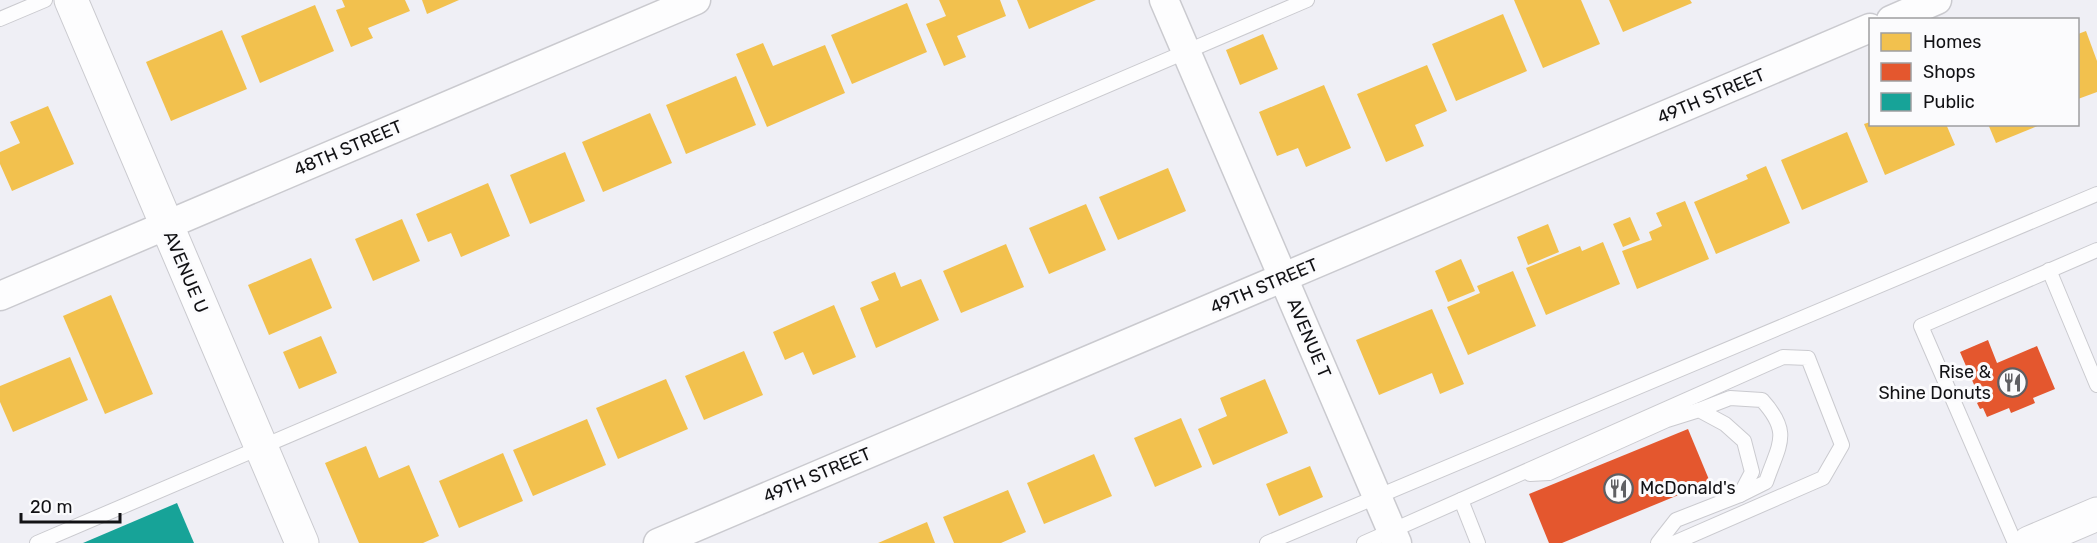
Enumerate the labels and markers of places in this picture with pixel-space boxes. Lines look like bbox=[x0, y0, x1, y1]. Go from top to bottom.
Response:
place label: Rise & Shine Donuts bbox=[1878, 361, 1992, 404]
restaurant icon: Rise & Shine Donuts bbox=[1996, 366, 2028, 398]
restaurant icon: McDonald's bbox=[1603, 472, 1635, 504]
place label: McDonald's bbox=[1640, 477, 1736, 499]

